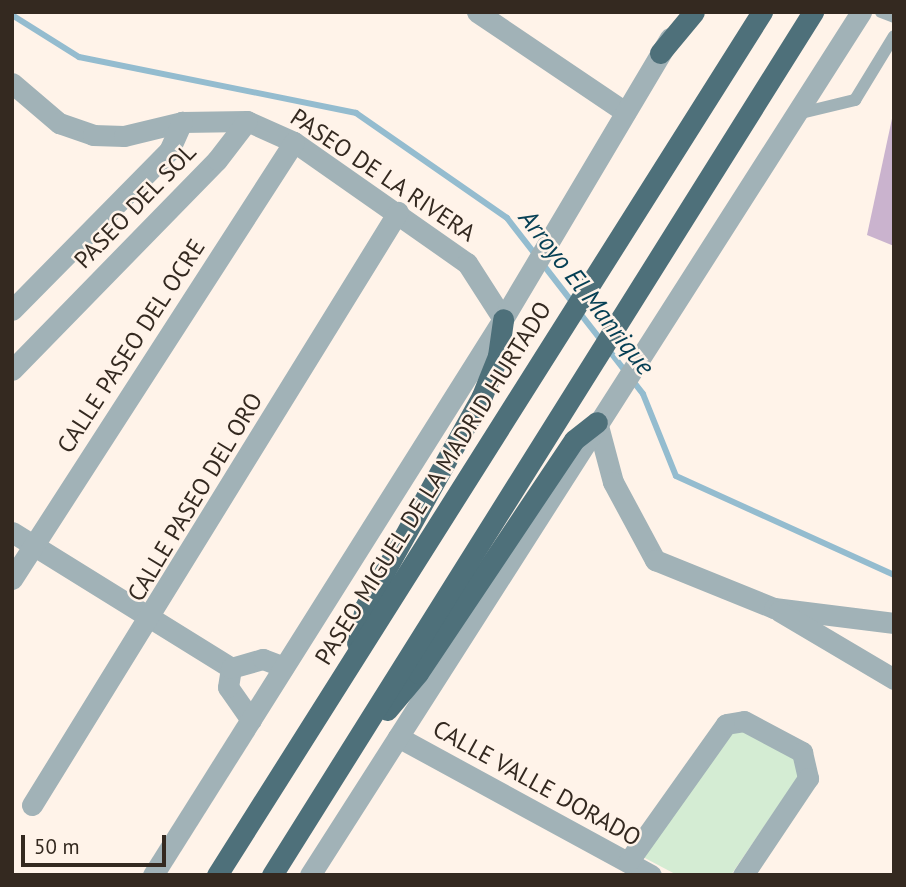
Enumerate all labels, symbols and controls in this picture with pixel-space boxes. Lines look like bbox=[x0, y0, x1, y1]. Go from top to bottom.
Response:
street label: PASEO DE LA RIVERA bbox=[285, 102, 481, 248]
street label: PASEO DEL SOL bbox=[68, 137, 202, 275]
water label: Arroyo El Manrique bbox=[513, 203, 661, 381]
street label: CALLE PASEO DEL OCRE bbox=[51, 233, 211, 459]
street label: PASEO MIGUEL DE LA MADRID HURTADO bbox=[308, 295, 558, 671]
street label: CALLE PASEO DEL ORO bbox=[121, 387, 269, 607]
street label: CALLE VALLE DORADO bbox=[428, 714, 646, 852]
scale bar bbox=[24, 820, 170, 864]
text: 50 m bbox=[34, 833, 80, 860]

